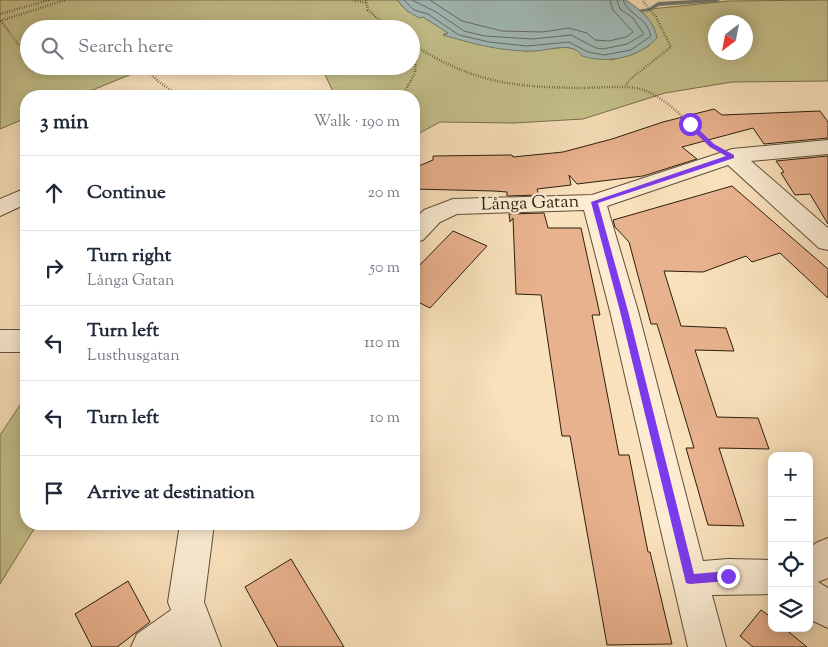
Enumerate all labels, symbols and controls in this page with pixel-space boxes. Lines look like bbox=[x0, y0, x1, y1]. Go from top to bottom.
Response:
north arrow bbox=[708, 15, 753, 60]
search box bbox=[20, 20, 420, 75]
icon: search bbox=[38, 34, 66, 62]
text: Search here bbox=[78, 34, 173, 61]
text: 3 min bbox=[40, 108, 89, 138]
text: Walk · 190 m bbox=[313, 111, 400, 134]
route start bbox=[679, 113, 702, 136]
icon: ahead bbox=[40, 179, 68, 207]
text: Continue bbox=[87, 180, 166, 207]
text: 20 m bbox=[367, 182, 400, 205]
street label: Långa Gatan bbox=[480, 189, 580, 219]
text: Turn right bbox=[87, 243, 171, 270]
icon: right bbox=[40, 254, 68, 282]
text: 50 m bbox=[369, 257, 400, 280]
text: Långa Gatan bbox=[87, 270, 175, 293]
text: Turn left bbox=[87, 318, 159, 345]
icon: left bbox=[40, 329, 68, 357]
text: 110 m bbox=[364, 332, 400, 355]
text: Lusthusgatan bbox=[87, 345, 180, 368]
icon: left bbox=[40, 404, 68, 432]
text: Turn left bbox=[87, 405, 159, 432]
text: 10 m bbox=[370, 407, 400, 430]
map controls bbox=[768, 452, 813, 632]
button: + bbox=[768, 452, 813, 497]
icon: arrive bbox=[40, 479, 68, 507]
text: Arrive at destination bbox=[87, 480, 255, 507]
button: − bbox=[768, 497, 813, 542]
button: locate bbox=[768, 542, 813, 587]
route end bbox=[717, 565, 740, 588]
button: layers bbox=[768, 587, 813, 632]

